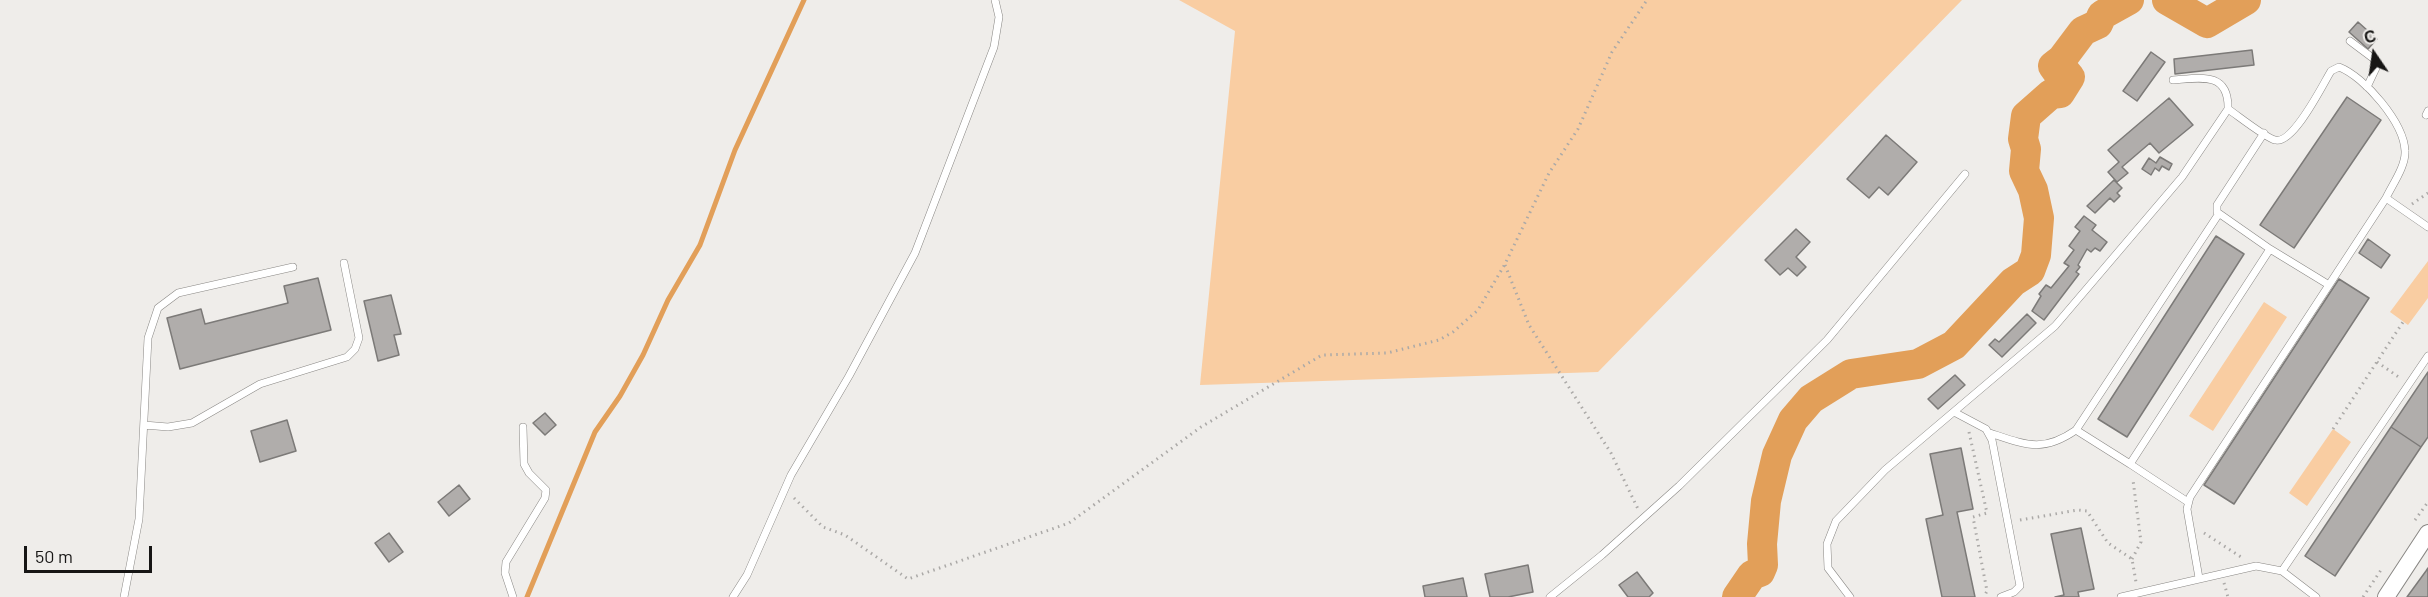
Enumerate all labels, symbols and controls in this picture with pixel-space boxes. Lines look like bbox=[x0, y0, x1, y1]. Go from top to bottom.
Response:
north arrow bbox=[2344, 24, 2404, 84]
text: С bbox=[2362, 25, 2378, 47]
scale bar bbox=[27, 534, 154, 572]
text: 50 m bbox=[35, 545, 73, 567]

